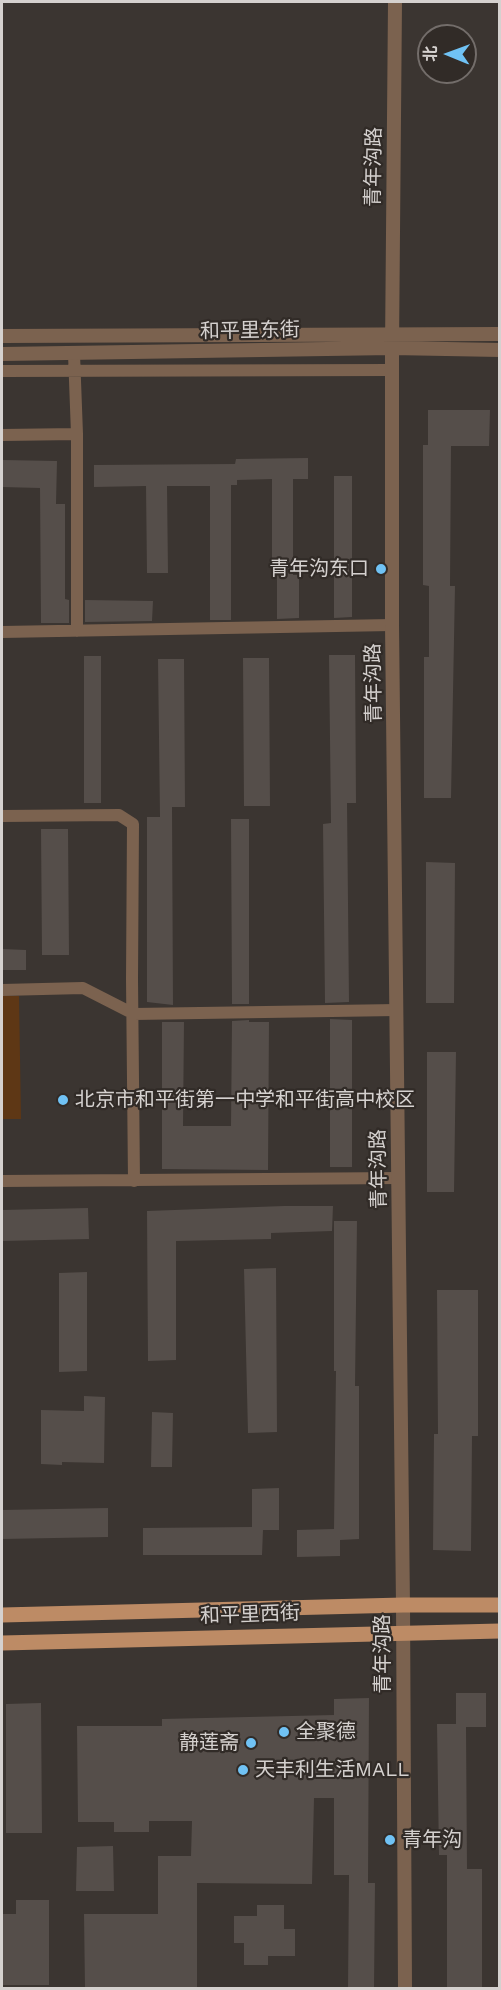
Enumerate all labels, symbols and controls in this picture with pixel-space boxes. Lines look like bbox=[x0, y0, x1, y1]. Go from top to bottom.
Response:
north arrow bbox=[417, 24, 477, 84]
text: 北 bbox=[421, 46, 440, 62]
street label: 青年沟路 bbox=[361, 127, 387, 207]
street label: 和平里东街 bbox=[200, 318, 300, 344]
place label: 青年沟东口 bbox=[269, 557, 369, 581]
marker: 青年沟东口 bbox=[374, 562, 388, 576]
street label: 青年沟路 bbox=[361, 643, 387, 723]
place label: 北京市和平街第一中学和平街高中校区 bbox=[75, 1088, 415, 1112]
marker: 北京市和平街第一中学和平街高中校区 bbox=[56, 1093, 70, 1107]
street label: 青年沟路 bbox=[366, 1129, 392, 1209]
street label: 和平里西街 bbox=[200, 1601, 300, 1629]
street label: 青年沟路 bbox=[371, 1614, 395, 1694]
place label: 全聚德 bbox=[296, 1720, 356, 1744]
marker: 全聚德 bbox=[277, 1725, 291, 1739]
place label: 静莲斋 bbox=[179, 1731, 239, 1755]
marker: 静莲斋 bbox=[244, 1736, 258, 1750]
place label: 天丰利生活MALL bbox=[255, 1758, 409, 1782]
marker: 天丰利生活MALL bbox=[236, 1763, 250, 1777]
place label: 青年沟 bbox=[402, 1828, 462, 1852]
marker: 青年沟 bbox=[383, 1833, 397, 1847]

